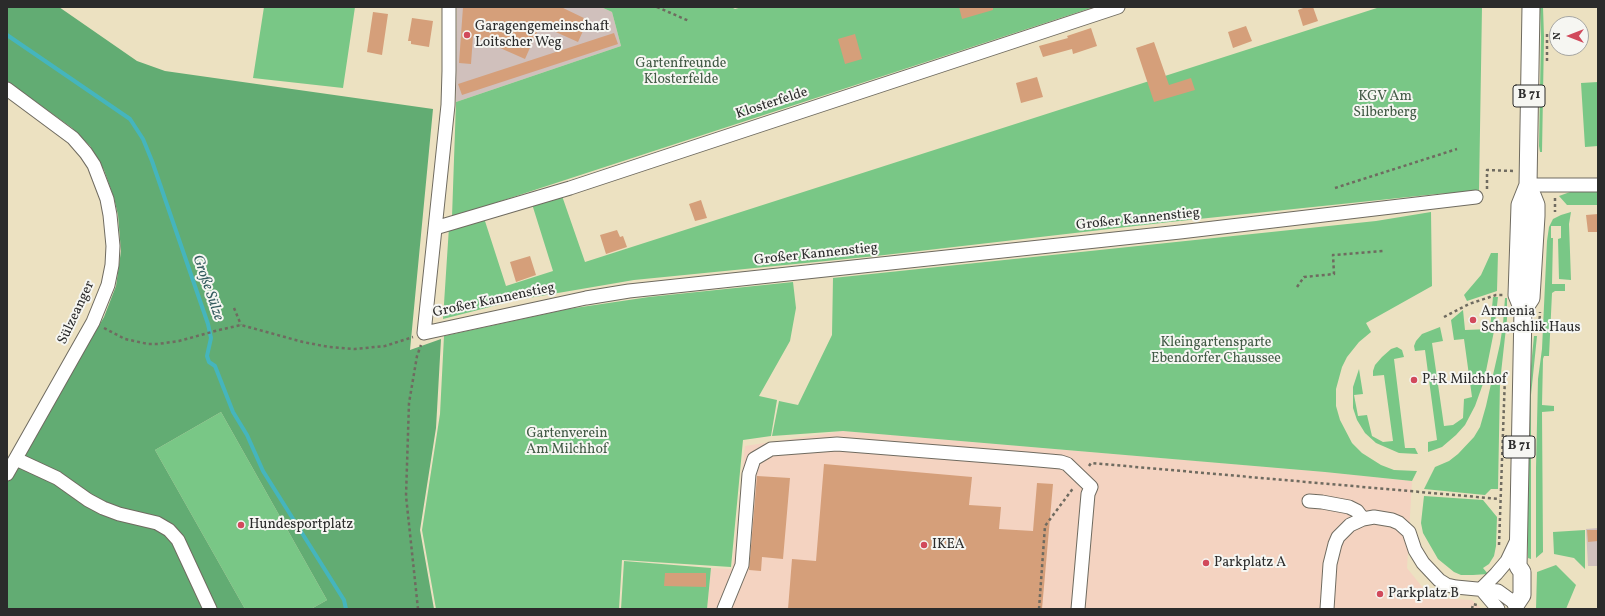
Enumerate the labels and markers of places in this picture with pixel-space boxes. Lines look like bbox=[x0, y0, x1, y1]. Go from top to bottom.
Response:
place label: Garagengemeinschaft Loitscher Weg bbox=[475, 19, 609, 52]
marker: Garagengemeinschaft Loitscher Weg bbox=[462, 30, 472, 40]
place label: Armenia Schaschlik Haus bbox=[1481, 304, 1580, 336]
marker: Armenia Schaschlik Haus bbox=[1468, 315, 1478, 325]
place label: P+R Milchhof bbox=[1422, 372, 1506, 388]
marker: P+R Milchhof bbox=[1409, 375, 1419, 385]
place label: Hundesportplatz bbox=[249, 517, 353, 533]
marker: Hundesportplatz bbox=[236, 520, 246, 530]
place label: IKEA bbox=[932, 537, 965, 553]
marker: IKEA bbox=[919, 540, 929, 550]
place label: Parkplatz A bbox=[1214, 555, 1286, 571]
marker: Parkplatz A bbox=[1201, 558, 1211, 568]
place label: Parkplatz B bbox=[1388, 586, 1459, 602]
marker: Parkplatz B bbox=[1375, 589, 1385, 599]

